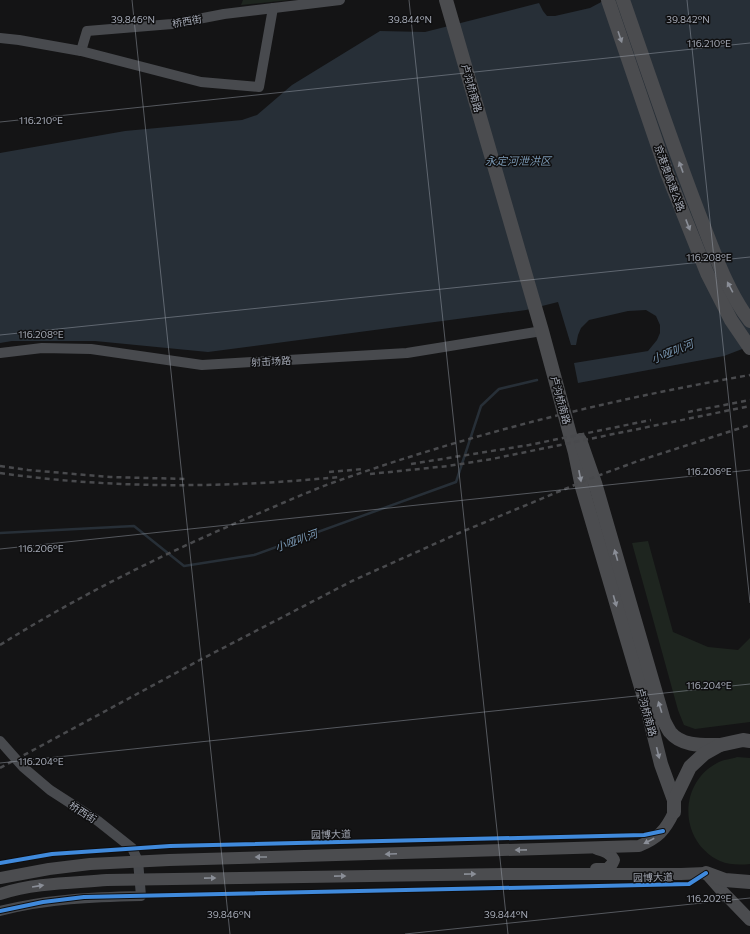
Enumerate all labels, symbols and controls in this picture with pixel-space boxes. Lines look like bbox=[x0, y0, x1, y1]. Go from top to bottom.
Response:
street label: 桥西街 bbox=[171, 12, 203, 30]
text: 39.846°N bbox=[111, 13, 155, 25]
text: 39.844°N bbox=[388, 13, 432, 25]
text: 39.842°N bbox=[666, 13, 710, 25]
one-way arrow bbox=[618, 31, 624, 43]
text: 116.210°E bbox=[687, 37, 731, 49]
street label: 卢沟桥南路 bbox=[459, 62, 485, 114]
text: 116.210°E bbox=[19, 114, 63, 126]
street label: 京港澳高速公路 bbox=[652, 143, 688, 213]
water label: 永定河泄洪区 bbox=[485, 154, 553, 167]
one-way arrow bbox=[678, 161, 684, 173]
one-way arrow bbox=[685, 220, 691, 232]
text: 116.208°E bbox=[686, 251, 732, 263]
one-way arrow bbox=[727, 282, 734, 293]
text: 116.208°E bbox=[18, 328, 64, 340]
water label: 小哑叭河 bbox=[649, 336, 697, 365]
street label: 射击场路 bbox=[251, 354, 291, 368]
street label: 卢沟桥南路 bbox=[549, 374, 573, 426]
text: 116.206°E bbox=[686, 465, 732, 477]
one-way arrow bbox=[577, 470, 583, 482]
water label: 小哑叭河 bbox=[273, 526, 321, 554]
text: 116.206°E bbox=[18, 542, 64, 554]
one-way arrow bbox=[613, 549, 619, 561]
one-way arrow bbox=[612, 595, 618, 607]
text: 116.204°E bbox=[686, 679, 732, 691]
street label: 卢沟桥南路 bbox=[635, 686, 659, 738]
one-way arrow bbox=[657, 701, 663, 713]
one-way arrow bbox=[655, 747, 661, 759]
text: 116.204°E bbox=[18, 755, 64, 767]
street label: 桥西街 bbox=[67, 799, 99, 825]
street label: 园博大道 bbox=[311, 828, 351, 840]
one-way arrow bbox=[644, 838, 655, 845]
one-way arrow bbox=[514, 847, 527, 853]
one-way arrow bbox=[385, 850, 397, 857]
one-way arrow bbox=[254, 854, 267, 860]
one-way arrow bbox=[464, 871, 477, 877]
street label: 园博大道 bbox=[633, 871, 673, 883]
one-way arrow bbox=[334, 873, 347, 879]
one-way arrow bbox=[204, 875, 217, 881]
one-way arrow bbox=[32, 883, 44, 889]
text: 116.202°E bbox=[686, 892, 732, 904]
text: 39.846°N bbox=[207, 908, 251, 920]
text: 39.844°N bbox=[484, 908, 528, 920]

